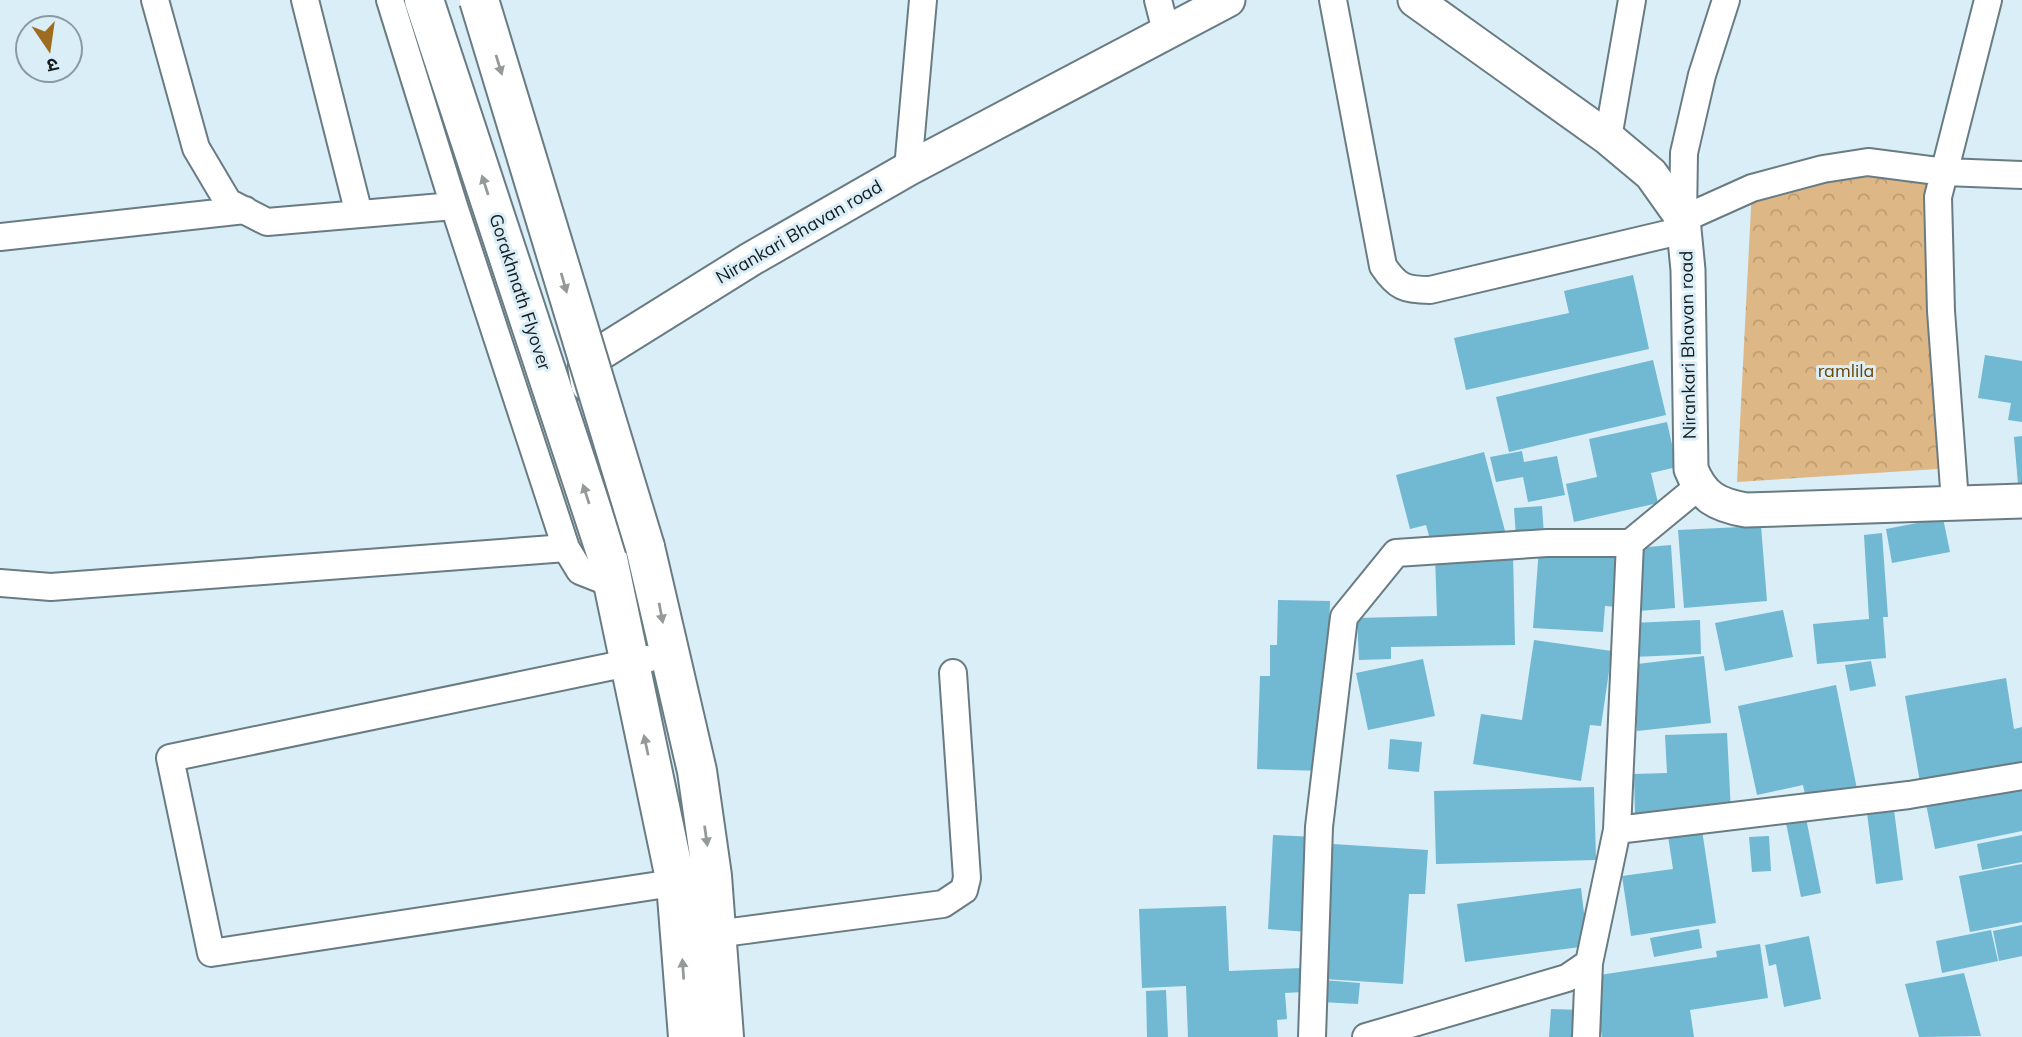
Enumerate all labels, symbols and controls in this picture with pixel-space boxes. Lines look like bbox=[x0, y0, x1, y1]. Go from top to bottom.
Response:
north arrow bbox=[14, 14, 84, 84]
text: उ bbox=[44, 53, 61, 79]
one-way arrow bbox=[494, 55, 504, 76]
one-way arrow bbox=[479, 174, 490, 195]
street label: Nirankari Bhavan road bbox=[711, 175, 886, 289]
street label: Gorakhnath Flyover bbox=[484, 211, 557, 373]
street label: Nirankari Bhavan road bbox=[1674, 251, 1701, 439]
one-way arrow bbox=[560, 273, 570, 294]
park label: ramlila bbox=[1818, 359, 1874, 382]
one-way arrow bbox=[580, 483, 591, 504]
one-way arrow bbox=[656, 602, 667, 624]
one-way arrow bbox=[641, 734, 652, 756]
one-way arrow bbox=[701, 825, 712, 847]
one-way arrow bbox=[677, 958, 688, 980]

